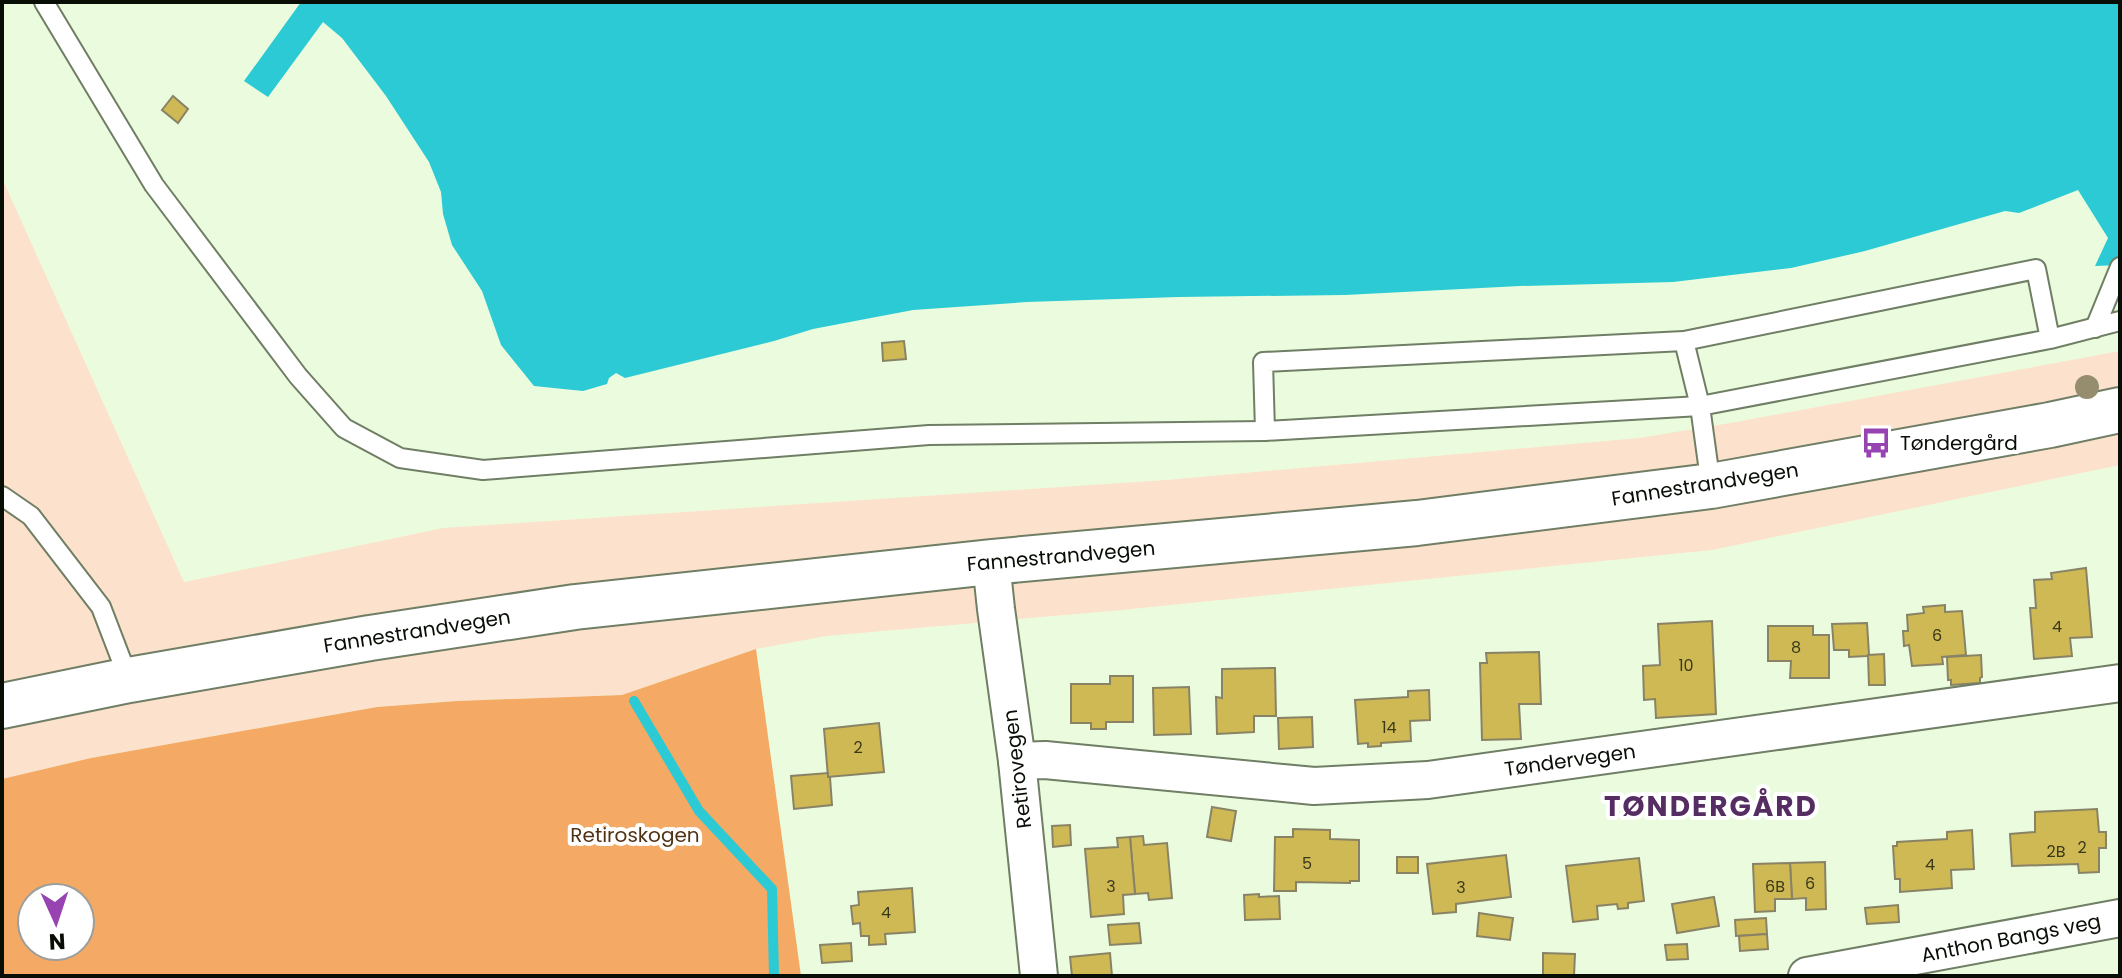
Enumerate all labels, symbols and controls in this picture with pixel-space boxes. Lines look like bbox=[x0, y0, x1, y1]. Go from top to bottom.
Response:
bus stop icon: Tøndergård bbox=[1859, 426, 1893, 460]
place label: Tøndergård bbox=[1900, 429, 2018, 457]
street label: Fannestrandvegen bbox=[1609, 455, 1801, 513]
street label: Fannestrandvegen bbox=[966, 534, 1156, 578]
street label: Fannestrandvegen bbox=[321, 602, 513, 660]
house number: 4 bbox=[2052, 615, 2062, 638]
house number: 6 bbox=[1932, 624, 1942, 647]
house number: 8 bbox=[1791, 636, 1801, 659]
house number: 10 bbox=[1678, 654, 1694, 677]
street label: Retirovegen bbox=[996, 708, 1038, 830]
house number: 14 bbox=[1381, 716, 1397, 739]
house number: 2 bbox=[853, 736, 863, 759]
street label: Tøndervegen bbox=[1503, 737, 1637, 783]
district label: TØNDERGÅRD bbox=[1604, 787, 1818, 826]
park label: Retiroskogen bbox=[570, 821, 700, 849]
house number: 2 bbox=[2077, 836, 2087, 859]
house number: 2B bbox=[2046, 840, 2066, 863]
house number: 5 bbox=[1302, 852, 1312, 875]
house number: 4 bbox=[1925, 853, 1935, 876]
house number: 6 bbox=[1805, 872, 1815, 895]
house number: 3 bbox=[1106, 875, 1116, 898]
house number: 6B bbox=[1765, 875, 1785, 898]
house number: 3 bbox=[1456, 876, 1466, 899]
north arrow bbox=[16, 882, 96, 962]
house number: 4 bbox=[881, 901, 891, 924]
street label: Anthon Bangs veg bbox=[1919, 907, 2103, 969]
text: N bbox=[48, 926, 66, 957]

